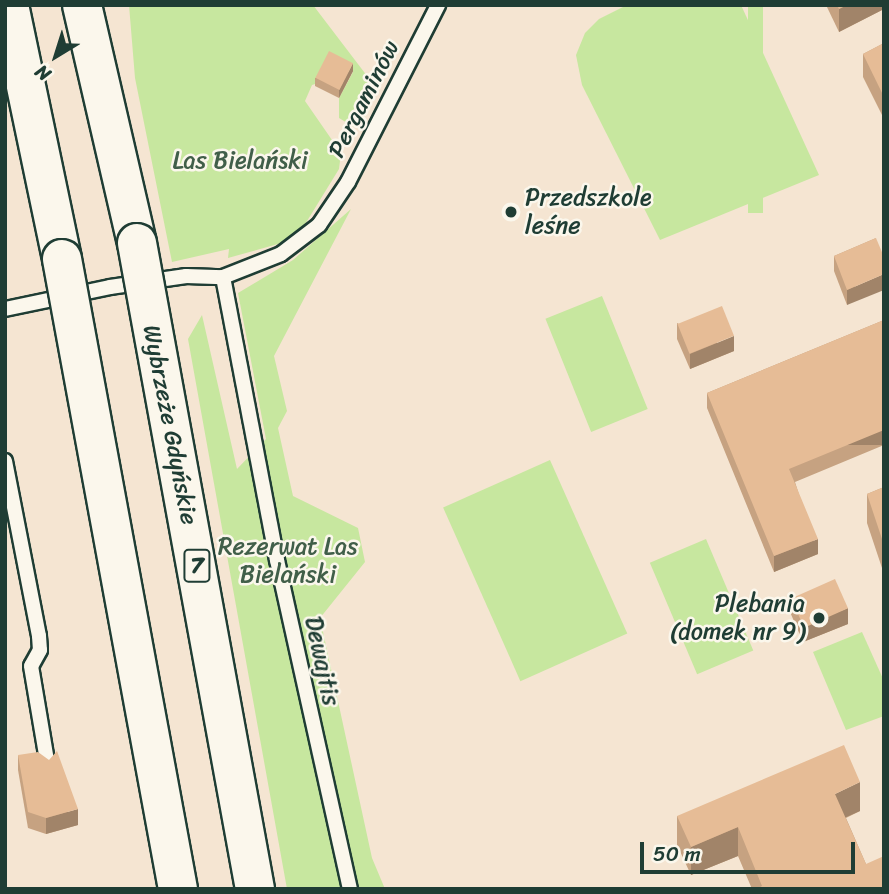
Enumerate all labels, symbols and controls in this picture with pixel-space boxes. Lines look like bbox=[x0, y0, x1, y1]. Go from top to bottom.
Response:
north arrow bbox=[21, 21, 91, 91]
street label: Pergaminów bbox=[322, 36, 406, 162]
text: N bbox=[27, 56, 58, 90]
park label: Las Bielański bbox=[172, 147, 308, 175]
place label: Przedszkole leśne bbox=[525, 184, 652, 240]
marker: Przedszkole leśne bbox=[503, 204, 519, 220]
street label: Wybrzeże Gdyńskie bbox=[137, 323, 203, 527]
park label: Rezerwat Las Bielański bbox=[218, 533, 358, 589]
road number: 7 bbox=[183, 546, 211, 586]
place label: Plebania (domek nr 9) bbox=[670, 590, 805, 646]
marker: Plebania (domek nr 9) bbox=[811, 610, 827, 626]
street label: Dewajtis bbox=[299, 614, 345, 708]
scale bar bbox=[644, 828, 859, 872]
text: 50 m bbox=[653, 835, 701, 873]

